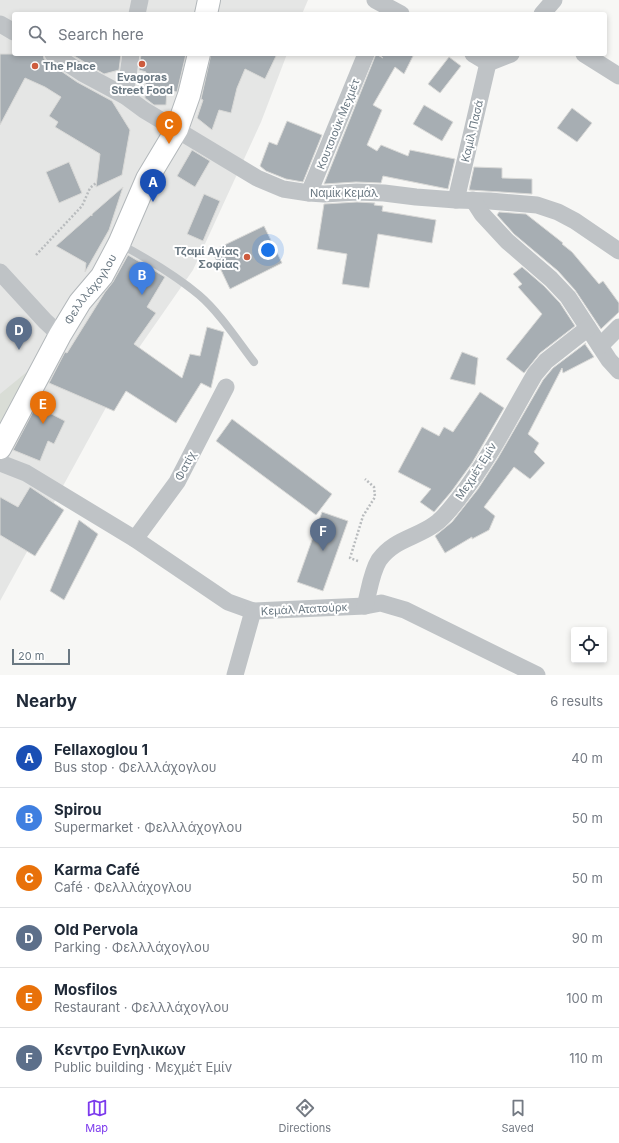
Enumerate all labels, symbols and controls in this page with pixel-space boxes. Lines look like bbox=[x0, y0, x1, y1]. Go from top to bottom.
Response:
search box bbox=[12, 12, 607, 56]
icon: search bbox=[26, 23, 48, 45]
text: Search here bbox=[58, 25, 144, 44]
place label: The Place bbox=[43, 59, 96, 73]
marker: Evagoras Street Food bbox=[137, 59, 147, 69]
marker: The Place bbox=[30, 61, 40, 71]
place label: Evagoras Street Food bbox=[111, 70, 173, 97]
street label: Κουτσιούκ Μεχμέτ bbox=[313, 76, 363, 171]
street label: Καμίλ Πασά bbox=[458, 99, 486, 163]
pin: C bbox=[156, 111, 182, 144]
pin: A bbox=[140, 169, 166, 202]
street label: Ναμίκ Κεμάλ bbox=[310, 186, 378, 200]
your location bbox=[258, 240, 278, 260]
place label: Τζαμί Αγίας Σοφίας bbox=[174, 244, 240, 271]
street label: Φελλλάχογλου bbox=[61, 252, 119, 327]
marker: Τζαμί Αγίας Σοφίας bbox=[242, 252, 252, 262]
pin: B bbox=[129, 262, 155, 295]
pin: D bbox=[6, 317, 32, 350]
pin: E bbox=[30, 391, 56, 424]
street label: Μεχμέτ Εμίν bbox=[452, 439, 500, 502]
street label: Φατίχ bbox=[171, 448, 199, 483]
pin: F bbox=[310, 518, 336, 551]
street label: Κεμάλ Ατατούρκ bbox=[260, 600, 348, 618]
map controls bbox=[571, 627, 607, 663]
button: locate bbox=[571, 627, 607, 663]
scale bar bbox=[12, 647, 70, 666]
text: 20 m bbox=[18, 649, 44, 663]
text: Nearby bbox=[16, 691, 77, 711]
text: 6 results bbox=[550, 693, 603, 709]
text: Fellaxoglou 1 bbox=[54, 740, 148, 759]
text: A bbox=[24, 750, 34, 766]
text: 40 m bbox=[571, 750, 603, 766]
text: Bus stop · Φελλλάχογλου bbox=[54, 759, 216, 775]
text: Spirou bbox=[54, 800, 102, 819]
text: B bbox=[25, 810, 33, 826]
text: 50 m bbox=[572, 810, 603, 826]
text: Supermarket · Φελλλάχογλου bbox=[54, 819, 242, 835]
text: Karma Café bbox=[54, 860, 140, 879]
text: C bbox=[24, 870, 34, 886]
text: 50 m bbox=[572, 870, 603, 886]
text: Café · Φελλλάχογλου bbox=[54, 879, 192, 895]
text: Old Pervola bbox=[54, 920, 138, 939]
text: D bbox=[24, 930, 34, 946]
text: 90 m bbox=[572, 930, 603, 946]
text: Parking · Φελλλάχογλου bbox=[54, 939, 210, 955]
text: Mosfilos bbox=[54, 980, 117, 999]
text: E bbox=[25, 990, 33, 1006]
text: 100 m bbox=[566, 990, 603, 1006]
text: Restaurant · Φελλλάχογλου bbox=[54, 999, 229, 1015]
text: Κεντρο Ενηλικων bbox=[54, 1040, 186, 1059]
text: F bbox=[25, 1050, 33, 1066]
text: 110 m bbox=[569, 1050, 603, 1066]
text: Public building · Μεχμέτ Εμίν bbox=[54, 1059, 232, 1075]
tab: Map bbox=[85, 1097, 108, 1135]
tab: Directions bbox=[279, 1097, 331, 1135]
tab: Saved bbox=[502, 1097, 534, 1135]

